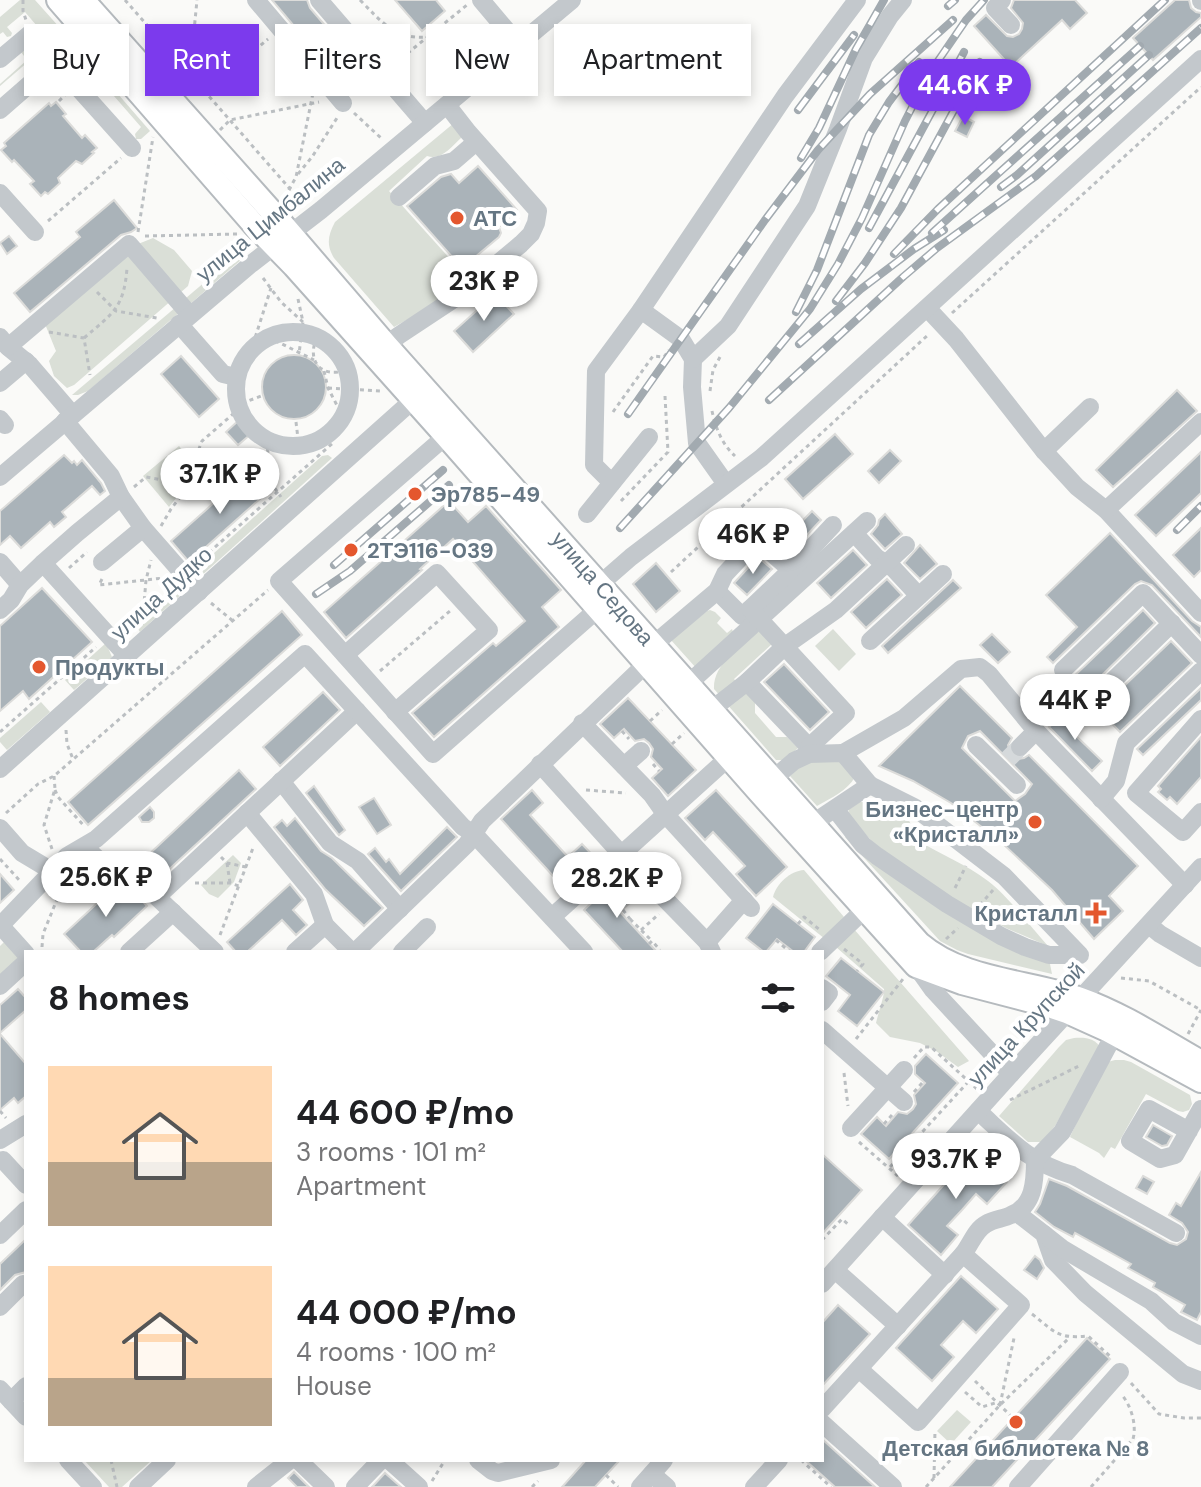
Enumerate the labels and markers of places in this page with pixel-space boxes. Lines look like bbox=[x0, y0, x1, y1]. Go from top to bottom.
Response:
pin: 44.6K ₽ bbox=[891, 59, 1039, 127]
place label: АТС bbox=[473, 204, 517, 233]
marker: АТС bbox=[448, 209, 466, 227]
pin: 23K ₽ bbox=[428, 255, 540, 323]
pin: 37.1K ₽ bbox=[146, 448, 294, 516]
place label: Эр785-49 bbox=[431, 480, 540, 509]
marker: Эр785-49 bbox=[406, 485, 424, 503]
pin: 46K ₽ bbox=[697, 508, 809, 576]
place label: 2ТЭ116-039 bbox=[367, 536, 494, 565]
marker: 2ТЭ116-039 bbox=[342, 541, 360, 559]
place label: Продукты bbox=[55, 653, 164, 682]
marker: Продукты bbox=[30, 658, 48, 676]
pin: 44K ₽ bbox=[1019, 674, 1131, 742]
place label: Бизнес-центр «Кристалл» bbox=[865, 795, 1019, 849]
marker: Бизнес-центр «Кристалл» bbox=[1026, 813, 1044, 831]
pin: 25.6K ₽ bbox=[32, 851, 180, 919]
pin: 28.2K ₽ bbox=[543, 852, 691, 920]
place label: Кристалл bbox=[974, 899, 1078, 928]
marker: Кристалл bbox=[1085, 902, 1107, 924]
pin: 93.7K ₽ bbox=[882, 1133, 1030, 1201]
marker: Детская библиотека № 8 bbox=[1007, 1413, 1025, 1431]
place label: Детская библиотека № 8 bbox=[882, 1434, 1150, 1463]

